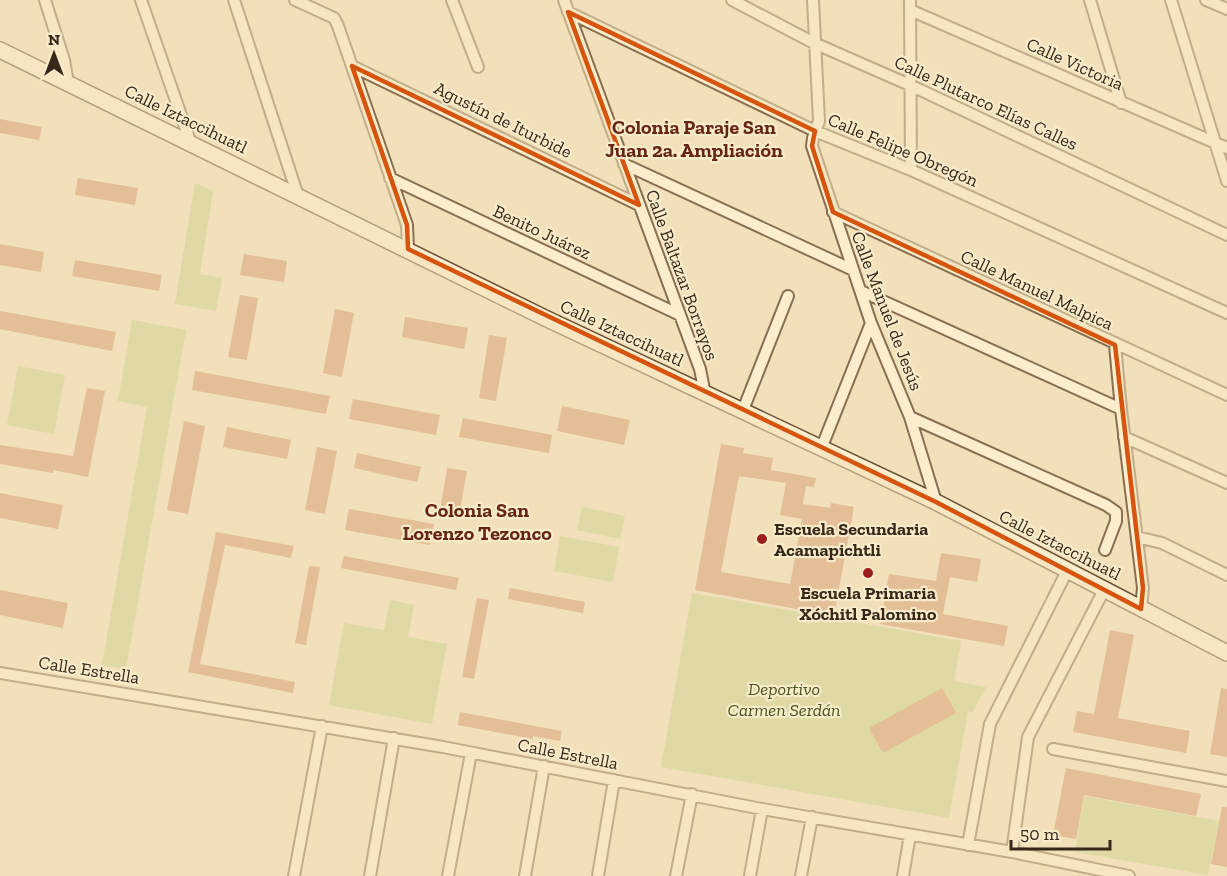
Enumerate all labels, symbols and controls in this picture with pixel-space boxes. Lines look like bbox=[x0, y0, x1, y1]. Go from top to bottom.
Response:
north arrow bbox=[24, 24, 84, 84]
text: N bbox=[48, 30, 60, 49]
street label: Calle Victoria bbox=[1023, 33, 1127, 95]
street label: Calle Plutarco Elías Calles bbox=[891, 51, 1081, 155]
street label: Agustín de Iturbide bbox=[430, 77, 576, 163]
street label: Calle Iztaccihuatl bbox=[121, 80, 251, 158]
street label: Calle Felipe Obregón bbox=[825, 108, 982, 192]
district label: Colonia Paraje San Juan 2a. Ampliación bbox=[605, 115, 783, 162]
street label: Calle Baltazar Borrayos bbox=[641, 187, 723, 364]
street label: Benito Juárez bbox=[490, 200, 594, 264]
street label: Calle Manuel de Jesús bbox=[846, 228, 928, 394]
street label: Calle Manuel Malpica bbox=[957, 245, 1117, 335]
street label: Calle Iztaccihuatl bbox=[557, 295, 688, 371]
district label: Colonia San Lorenzo Tezonco bbox=[402, 498, 552, 545]
street label: Calle Iztaccihuatl bbox=[995, 505, 1125, 585]
place label: Escuela Secundaria Acamapichtli bbox=[774, 518, 928, 561]
marker: Escuela Secundaria Acamapichtli bbox=[755, 532, 769, 546]
marker: Escuela Primaria Xóchitl Palomino bbox=[861, 566, 875, 580]
place label: Escuela Primaria Xóchitl Palomino bbox=[800, 582, 937, 625]
street label: Calle Estrella bbox=[37, 651, 141, 689]
park label: Deportivo Carmen Serdán bbox=[728, 678, 840, 721]
street label: Calle Estrella bbox=[516, 733, 620, 775]
scale bar bbox=[1011, 813, 1110, 851]
text: 50 m bbox=[1020, 823, 1060, 845]

